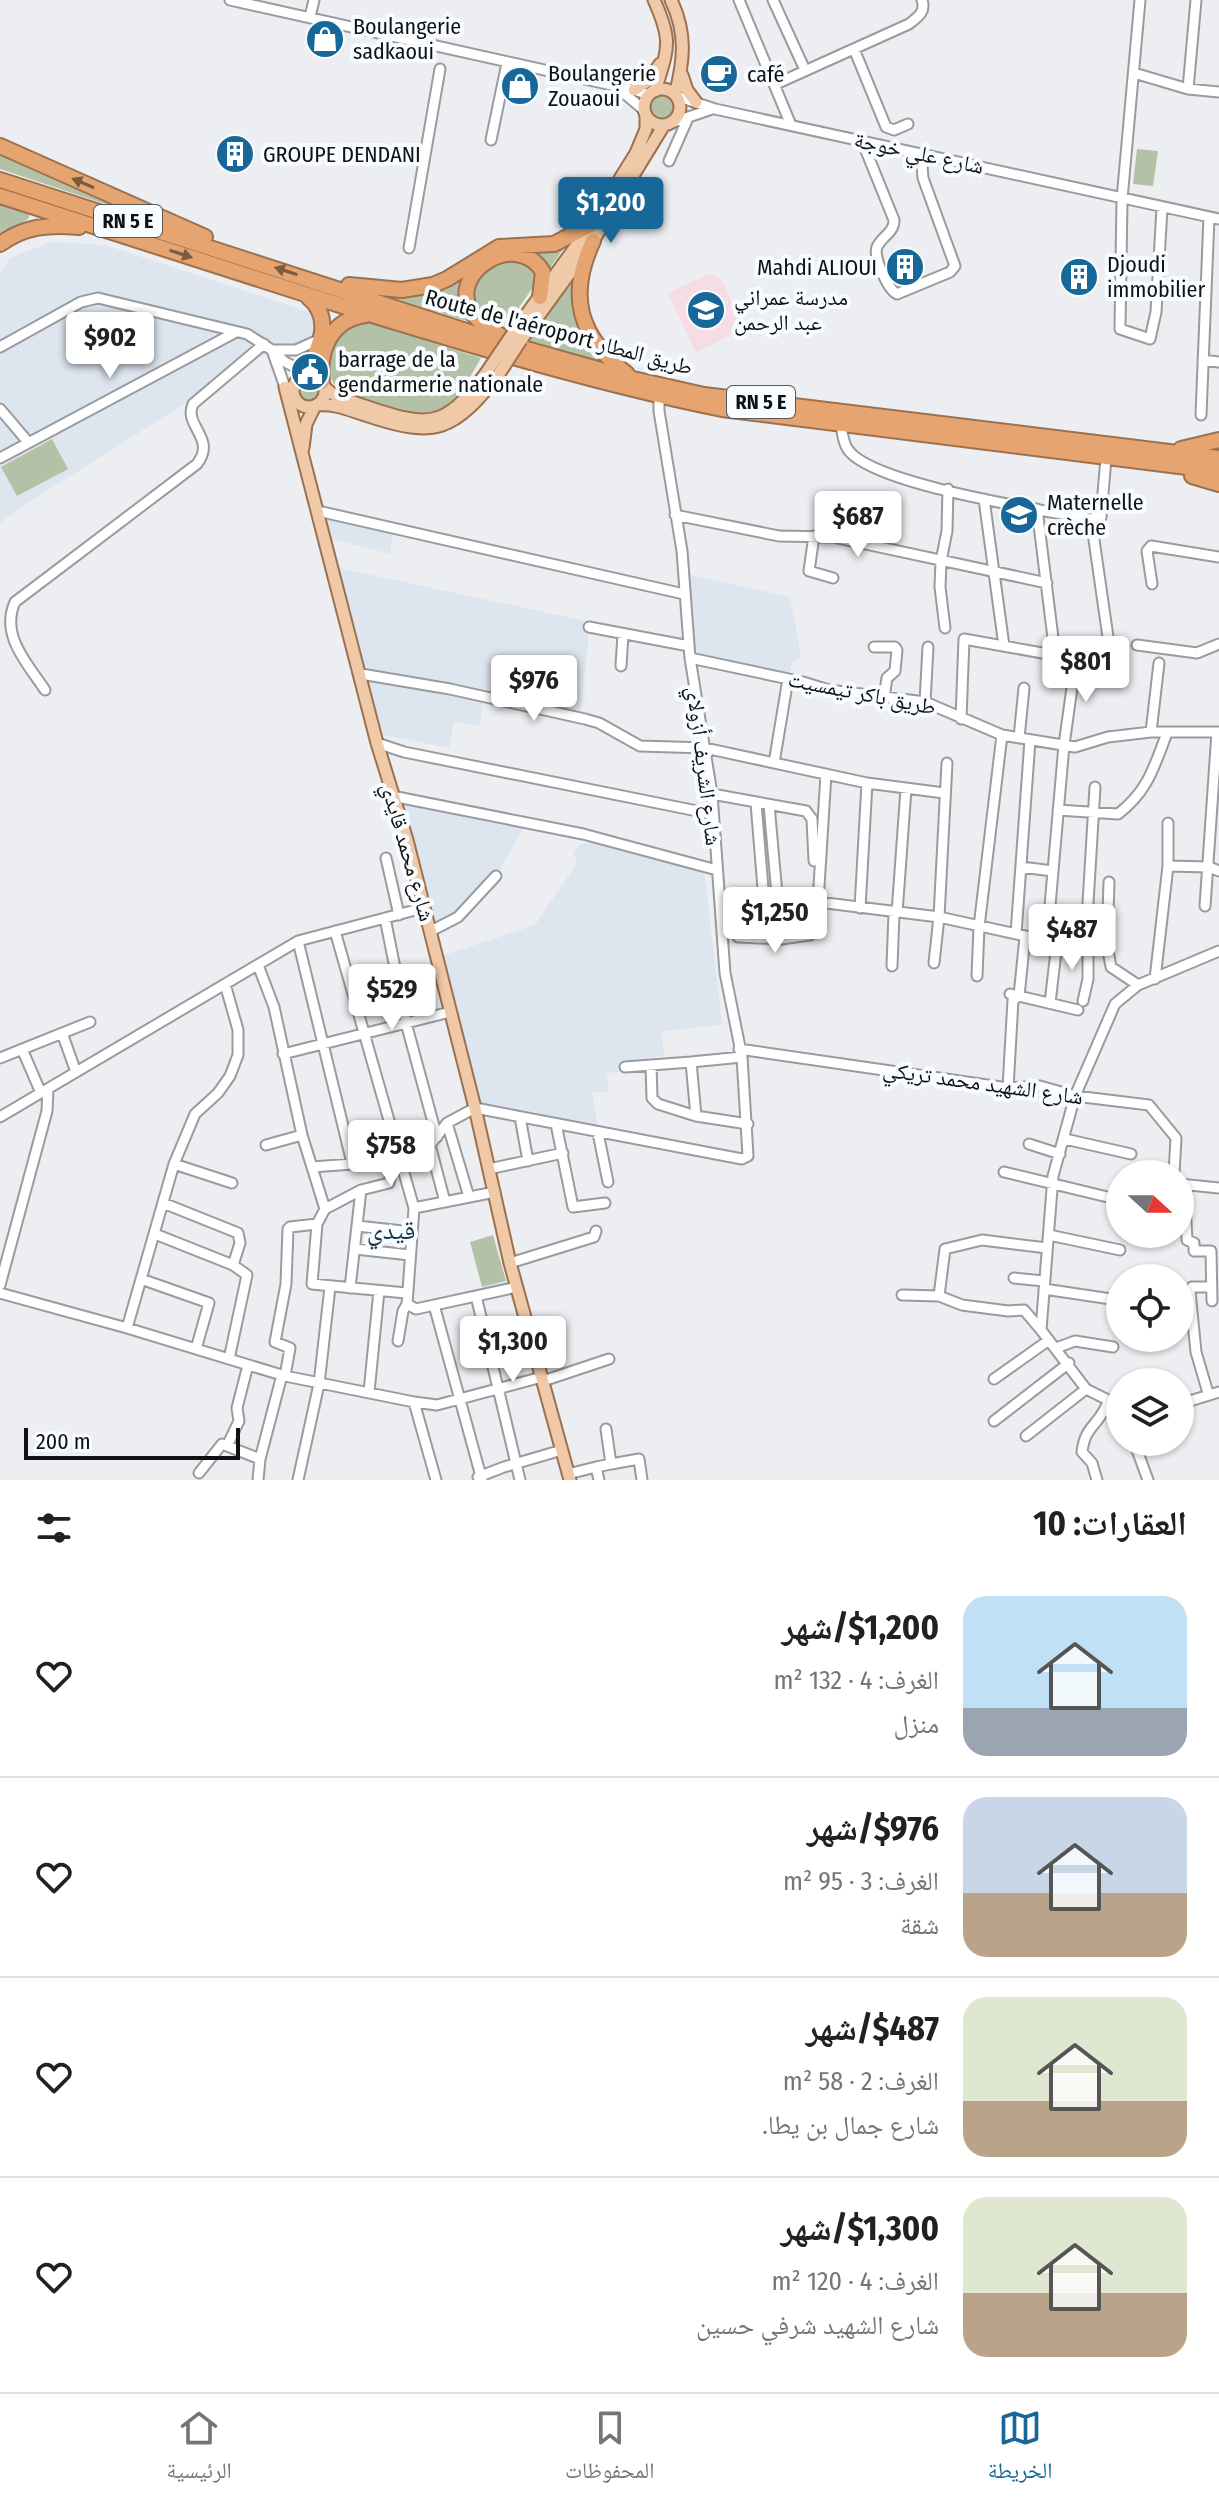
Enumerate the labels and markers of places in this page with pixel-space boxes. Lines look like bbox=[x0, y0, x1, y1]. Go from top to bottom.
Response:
place label: Boulangerie sadkaoui bbox=[353, 13, 461, 65]
shop icon: Boulangerie sadkaoui bbox=[304, 18, 346, 60]
cafe icon: café bbox=[698, 53, 740, 95]
place label: Boulangerie Zouaoui bbox=[548, 60, 656, 112]
place label: café bbox=[747, 61, 784, 88]
shop icon: Boulangerie Zouaoui bbox=[499, 65, 541, 107]
building icon: GROUPE DENDANI bbox=[214, 133, 256, 175]
place label: GROUPE DENDANI bbox=[263, 141, 421, 168]
pin: $1,200 bbox=[546, 177, 676, 245]
building icon: Mahdi ALIOUI bbox=[884, 246, 926, 288]
place label: Djoudi immobilier bbox=[1107, 251, 1205, 303]
place label: Mahdi ALIOUI bbox=[757, 254, 877, 281]
building icon: Djoudi immobilier bbox=[1058, 256, 1100, 298]
place label: مدرسة عمراني عبد الرحمن bbox=[734, 284, 848, 336]
school or university icon: مدرسة عمراني عبد الرحمن bbox=[685, 289, 727, 331]
pin: $902 bbox=[63, 312, 157, 380]
place label: barrage de la gendarmerie nationale bbox=[338, 346, 543, 398]
public building icon: barrage de la gendarmerie nationale bbox=[289, 351, 331, 393]
place label: Maternelle crèche bbox=[1047, 489, 1144, 541]
pin: $687 bbox=[811, 491, 905, 559]
school or university icon: Maternelle crèche bbox=[998, 494, 1040, 536]
pin: $801 bbox=[1039, 636, 1133, 704]
pin: $976 bbox=[487, 655, 581, 723]
pin: $1,250 bbox=[710, 887, 840, 955]
pin: $487 bbox=[1025, 904, 1119, 972]
pin: $529 bbox=[345, 964, 439, 1032]
pin: $758 bbox=[344, 1120, 438, 1188]
pin: $1,300 bbox=[448, 1316, 578, 1384]

